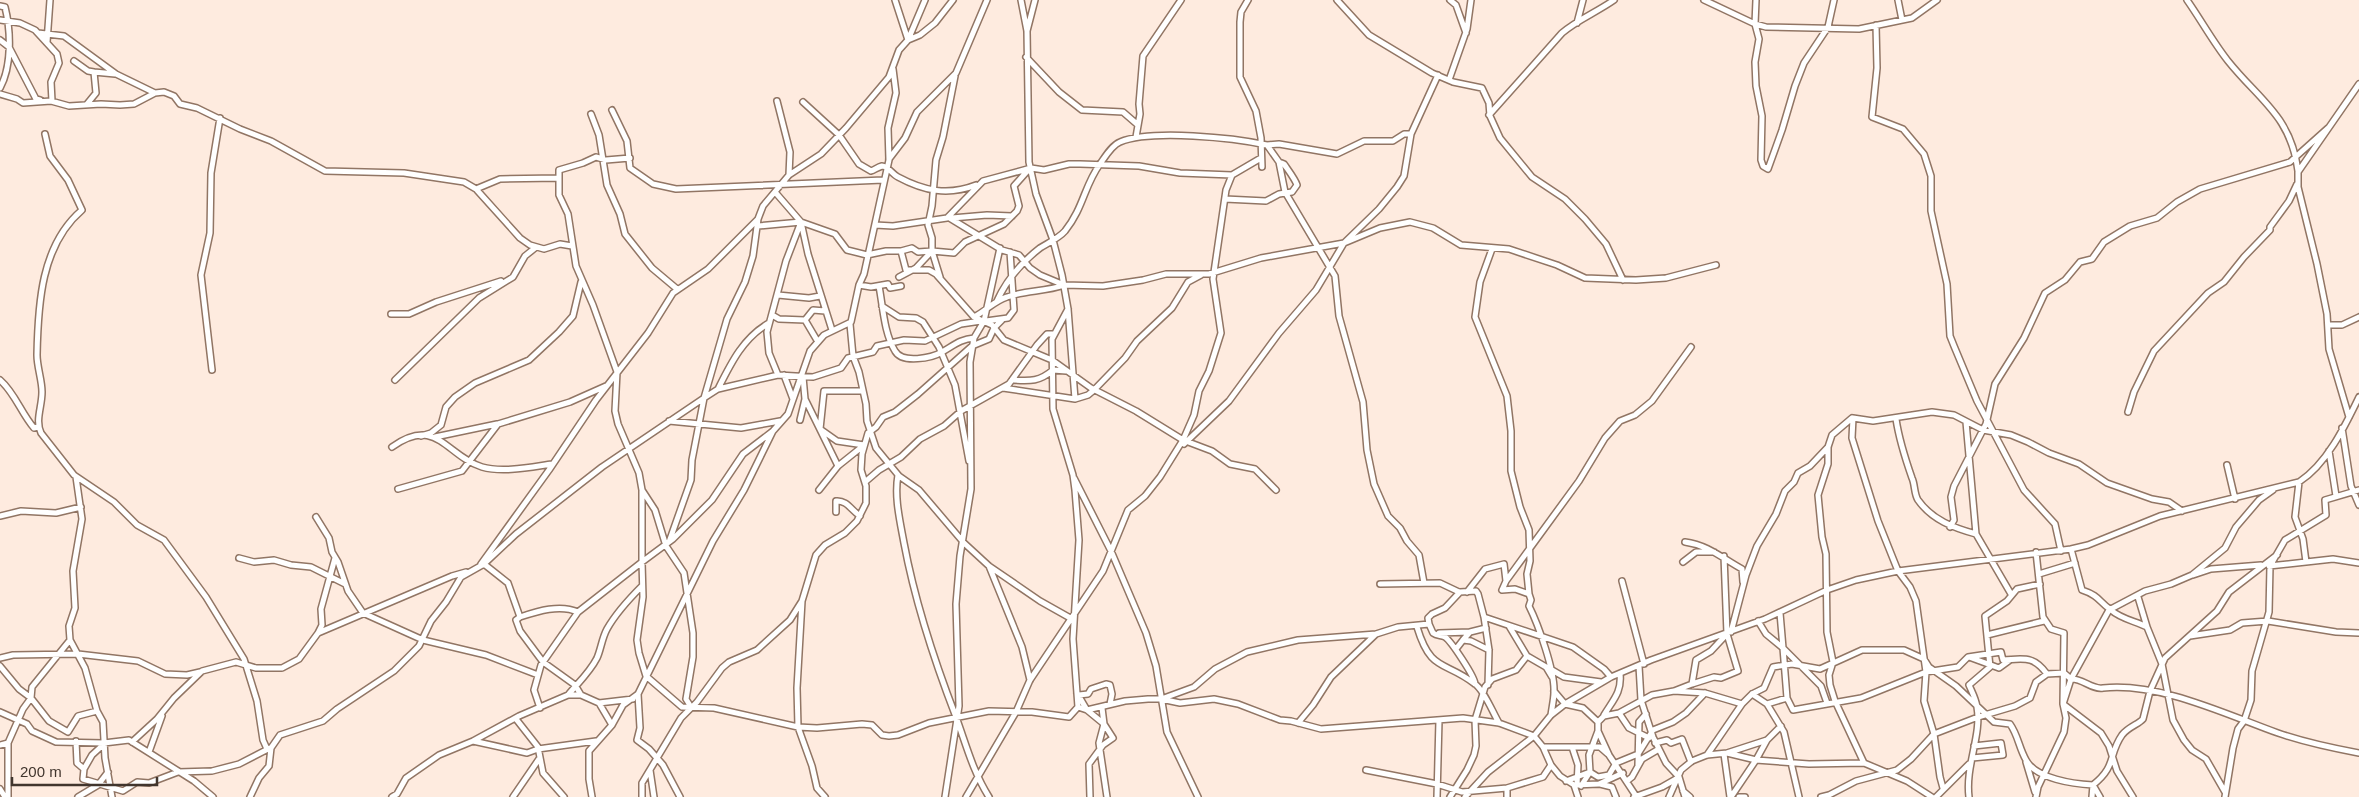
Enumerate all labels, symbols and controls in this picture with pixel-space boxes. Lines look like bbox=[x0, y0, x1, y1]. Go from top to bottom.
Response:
scale bar bbox=[12, 754, 158, 786]
text: 200 m bbox=[20, 763, 62, 780]

